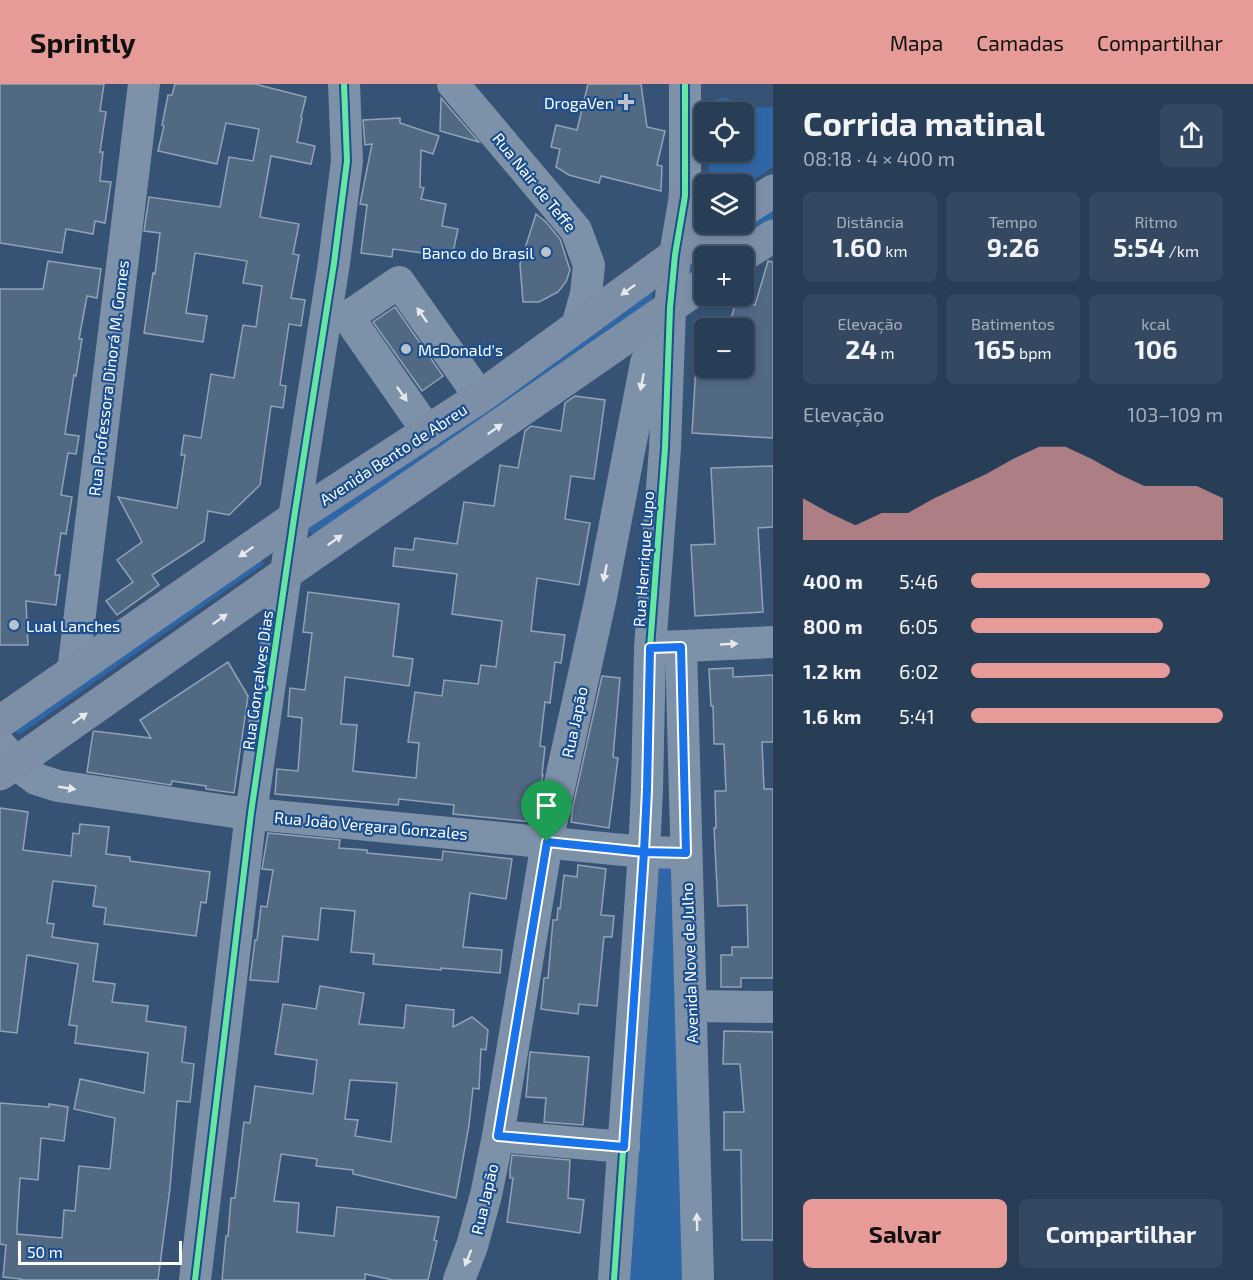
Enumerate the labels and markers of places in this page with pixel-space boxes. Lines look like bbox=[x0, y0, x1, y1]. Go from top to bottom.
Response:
place label: DrogaVen bbox=[544, 93, 614, 112]
marker: DrogaVen bbox=[619, 95, 633, 109]
place label: Banco do Brasil bbox=[422, 243, 534, 262]
marker: Banco do Brasil bbox=[539, 245, 553, 259]
place label: McDonald's bbox=[418, 340, 503, 359]
marker: McDonald's bbox=[399, 342, 413, 356]
place label: Lual Lanches bbox=[26, 616, 120, 635]
marker: Lual Lanches bbox=[7, 618, 21, 632]
pin bbox=[521, 780, 572, 842]

